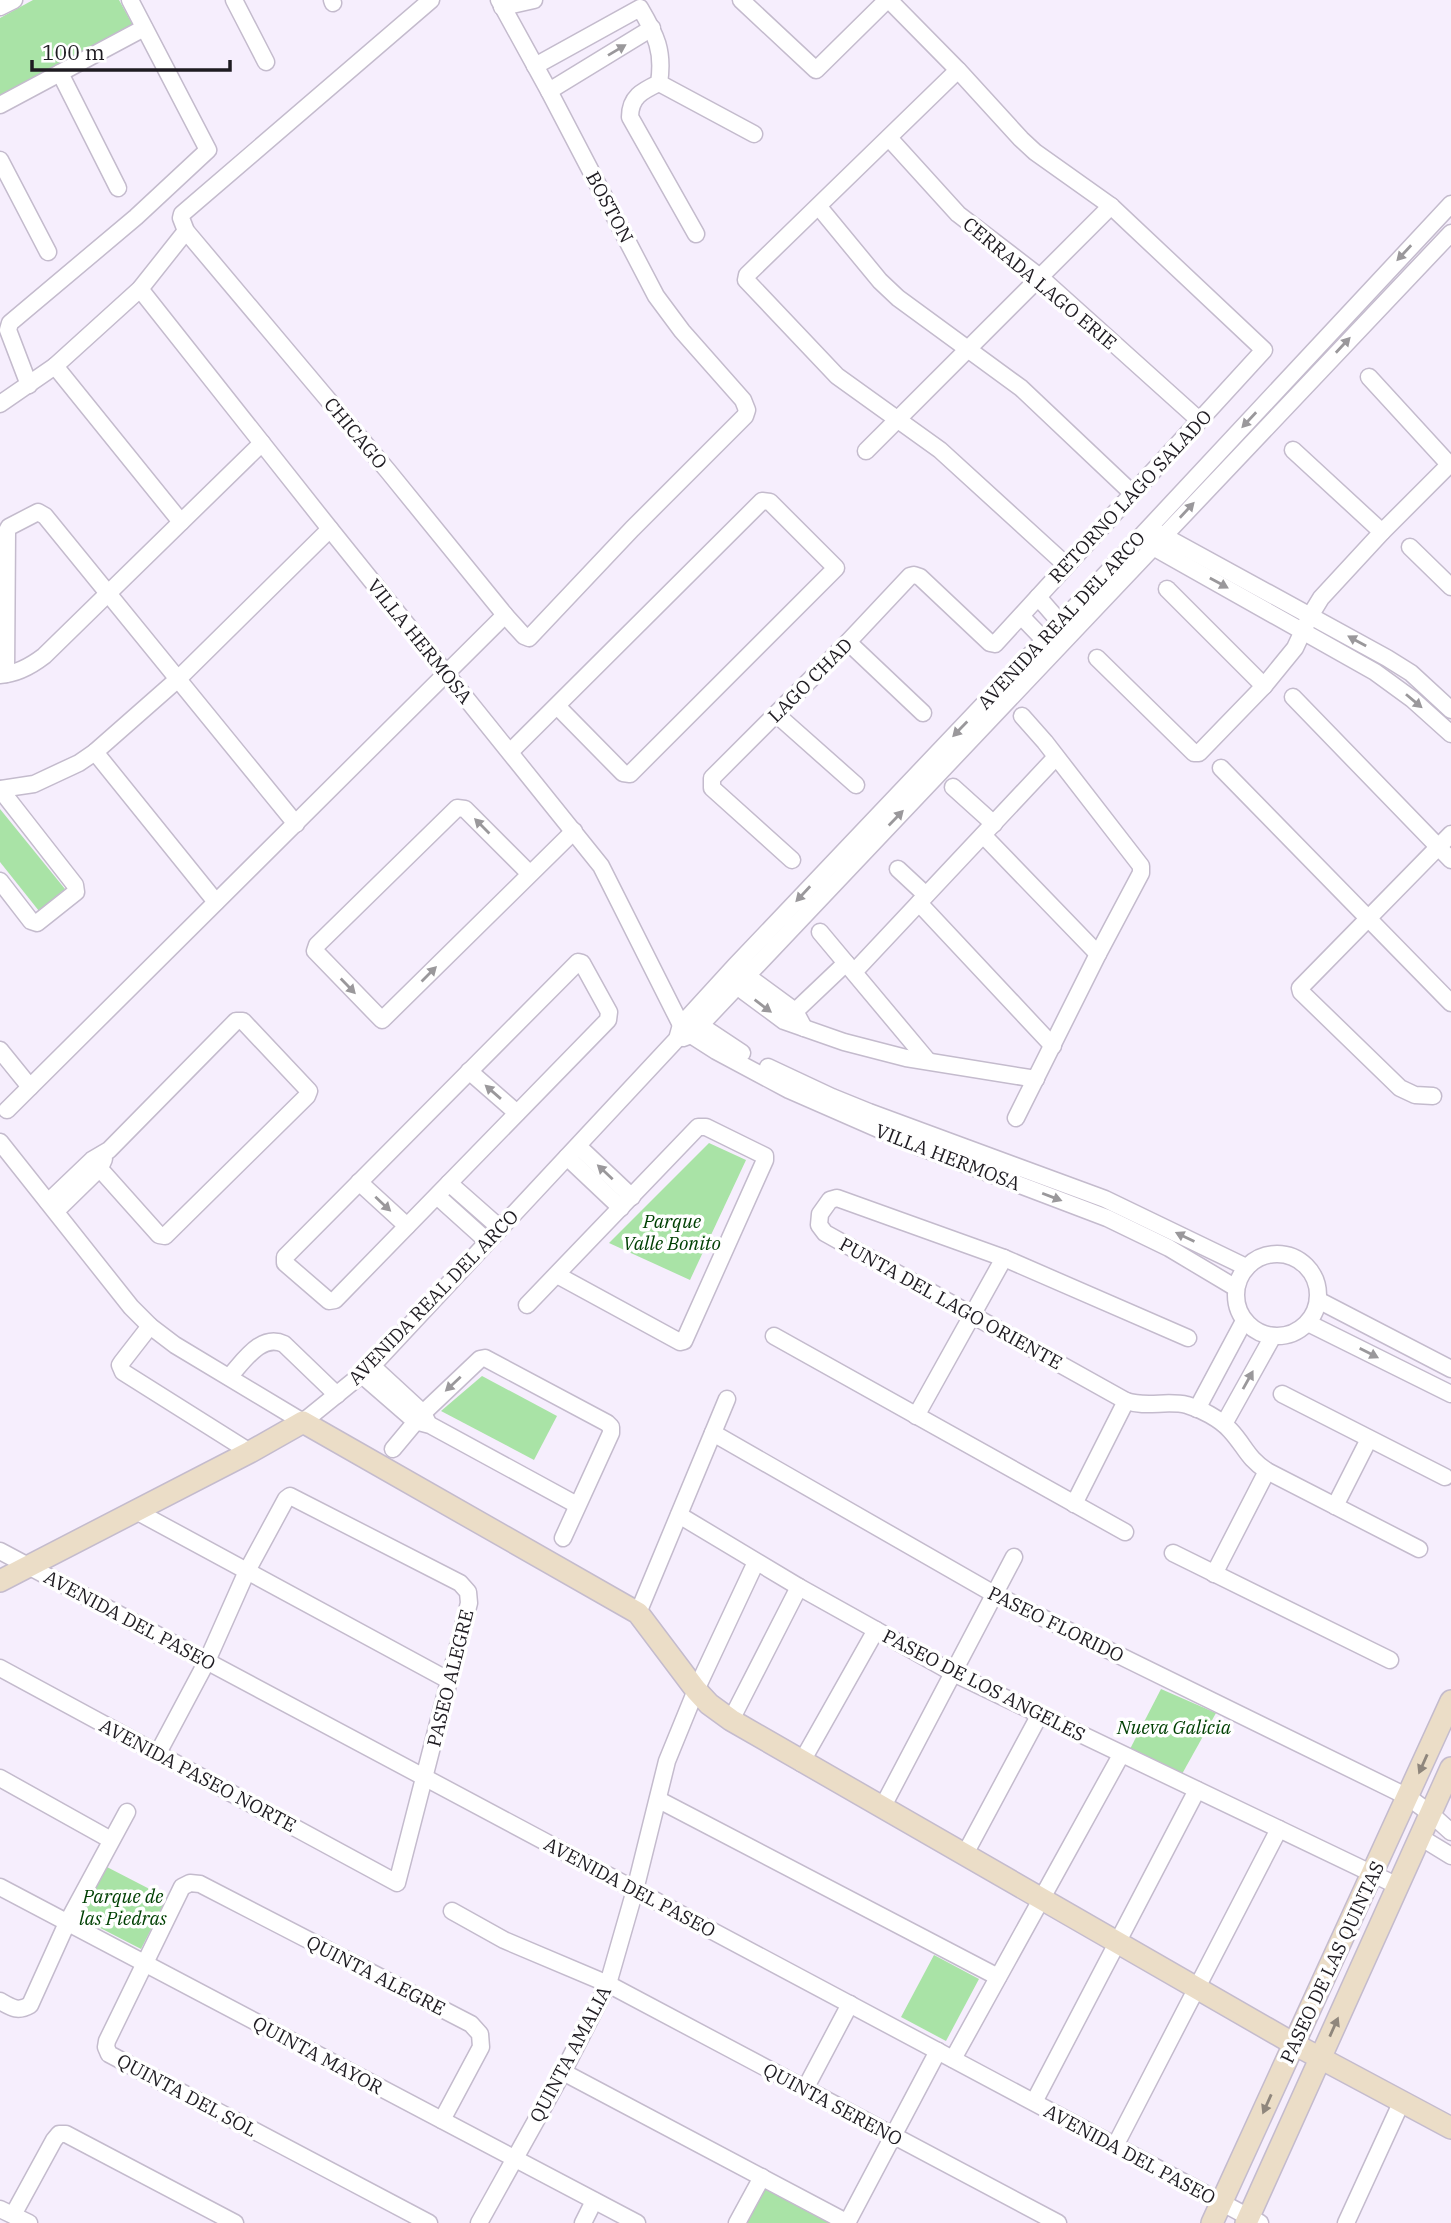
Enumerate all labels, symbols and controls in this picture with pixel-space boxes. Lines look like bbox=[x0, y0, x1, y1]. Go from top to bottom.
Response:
scale bar bbox=[32, 28, 229, 72]
text: 100 m bbox=[42, 38, 105, 66]
one-way arrow bbox=[607, 44, 626, 57]
street label: BOSTON bbox=[581, 167, 639, 247]
street label: CERRADA LAGO ERIE bbox=[958, 212, 1122, 354]
one-way arrow bbox=[1396, 245, 1413, 262]
one-way arrow bbox=[1335, 337, 1351, 354]
street label: CHICAGO bbox=[319, 392, 393, 474]
street label: RETORNO LAGO SALADO bbox=[1043, 404, 1217, 588]
one-way arrow bbox=[1241, 411, 1257, 428]
one-way arrow bbox=[1179, 501, 1195, 519]
street label: AVENIDA REAL DEL ARCO bbox=[972, 526, 1150, 714]
street label: VILLA HERMOSA bbox=[362, 574, 478, 708]
one-way arrow bbox=[1210, 577, 1229, 589]
street label: LAGO CHAD bbox=[763, 633, 857, 727]
one-way arrow bbox=[1347, 635, 1367, 647]
one-way arrow bbox=[1405, 693, 1422, 708]
one-way arrow bbox=[952, 720, 968, 738]
one-way arrow bbox=[887, 809, 904, 826]
one-way arrow bbox=[473, 817, 490, 834]
one-way arrow bbox=[796, 885, 812, 902]
one-way arrow bbox=[420, 966, 437, 982]
one-way arrow bbox=[340, 977, 356, 994]
one-way arrow bbox=[754, 998, 772, 1012]
one-way arrow bbox=[484, 1084, 502, 1100]
street label: VILLA HERMOSA bbox=[872, 1118, 1024, 1196]
one-way arrow bbox=[597, 1164, 614, 1180]
one-way arrow bbox=[1042, 1192, 1063, 1203]
one-way arrow bbox=[374, 1195, 391, 1211]
street label: AVENIDA REAL DEL ARCO bbox=[343, 1204, 523, 1390]
park label: Parque Valle Bonito bbox=[623, 1209, 721, 1255]
one-way arrow bbox=[1175, 1231, 1195, 1243]
street label: PUNTA DEL LAGO ORIENTE bbox=[835, 1232, 1067, 1374]
one-way arrow bbox=[1359, 1348, 1379, 1359]
one-way arrow bbox=[1242, 1370, 1254, 1390]
one-way arrow bbox=[445, 1375, 462, 1392]
street label: AVENIDA DEL PASEO bbox=[40, 1565, 220, 1675]
street label: PASEO FLORIDO bbox=[984, 1581, 1128, 1667]
street label: PASEO ALEGRE bbox=[421, 1607, 479, 1749]
street label: PASEO DE LOS ANGELES bbox=[879, 1623, 1089, 1747]
street label: AVENIDA PASEO NORTE bbox=[96, 1713, 300, 1837]
park label: Nueva Galicia bbox=[1116, 1715, 1232, 1739]
one-way arrow bbox=[1417, 1753, 1428, 1774]
street label: AVENIDA DEL PASEO bbox=[540, 1832, 720, 1942]
street label: PASEO DE LAS QUINTAS bbox=[1275, 1857, 1389, 2067]
park label: Parque de las Piedras bbox=[79, 1884, 167, 1930]
street label: QUINTA ALEGRE bbox=[302, 1930, 450, 2020]
street label: QUINTA AMALIA bbox=[524, 1982, 616, 2126]
street label: QUINTA MAYOR bbox=[249, 2011, 387, 2100]
one-way arrow bbox=[1329, 2016, 1340, 2037]
street label: QUINTA DEL SOL bbox=[113, 2048, 261, 2142]
street label: QUINTA SERENO bbox=[759, 2057, 907, 2151]
one-way arrow bbox=[1261, 2094, 1273, 2114]
street label: AVENIDA DEL PASEO bbox=[1040, 2099, 1220, 2209]

